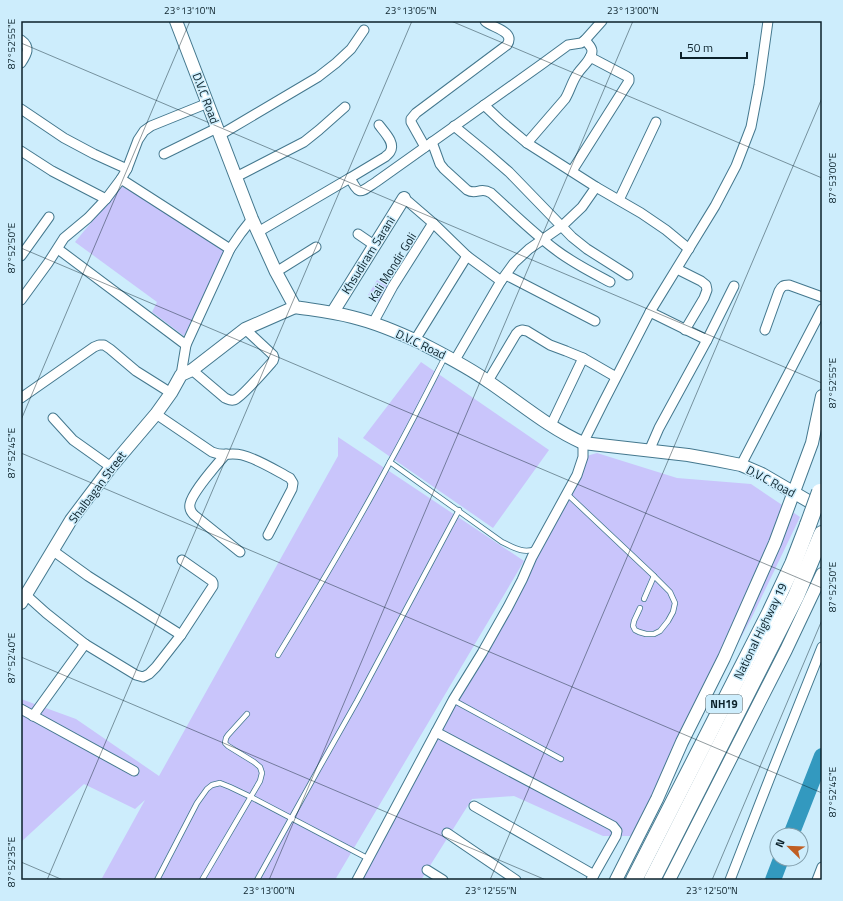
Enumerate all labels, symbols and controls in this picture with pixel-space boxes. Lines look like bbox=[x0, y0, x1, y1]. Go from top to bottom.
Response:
text: 23°13'10"N bbox=[164, 3, 216, 18]
text: 23°13'05"N bbox=[385, 3, 437, 18]
text: 23°13'00"N bbox=[607, 3, 659, 18]
text: 87°52'55"E bbox=[4, 18, 19, 69]
scale bar bbox=[681, 34, 747, 60]
text: 50 m bbox=[687, 38, 713, 57]
street label: D.V.C Road bbox=[188, 70, 224, 126]
text: 87°53'00"E bbox=[825, 152, 840, 203]
street label: Khsudiram Sarani bbox=[336, 212, 400, 298]
text: 87°52'50"E bbox=[4, 222, 19, 273]
street label: Kali Mondir Goli bbox=[363, 229, 421, 305]
street label: D.V.C Road bbox=[393, 324, 449, 364]
text: 87°52'55"E bbox=[825, 357, 840, 408]
text: 87°52'45"E bbox=[4, 427, 19, 478]
street label: Shalbagan Street bbox=[63, 446, 131, 527]
street label: D.V.C Road bbox=[743, 460, 799, 502]
text: 87°52'50"E bbox=[825, 561, 840, 612]
street label: National Highway 19 bbox=[728, 579, 792, 683]
text: 87°52'40"E bbox=[4, 632, 19, 683]
road number: NH19 bbox=[706, 695, 742, 713]
text: 87°52'45"E bbox=[825, 766, 840, 817]
north arrow bbox=[769, 827, 809, 867]
text: 87°52'35"E bbox=[4, 836, 19, 887]
text: N bbox=[771, 836, 789, 850]
text: 23°13'00"N bbox=[243, 883, 295, 898]
text: 23°12'55"N bbox=[465, 883, 517, 898]
text: 23°12'50"N bbox=[686, 883, 738, 898]

